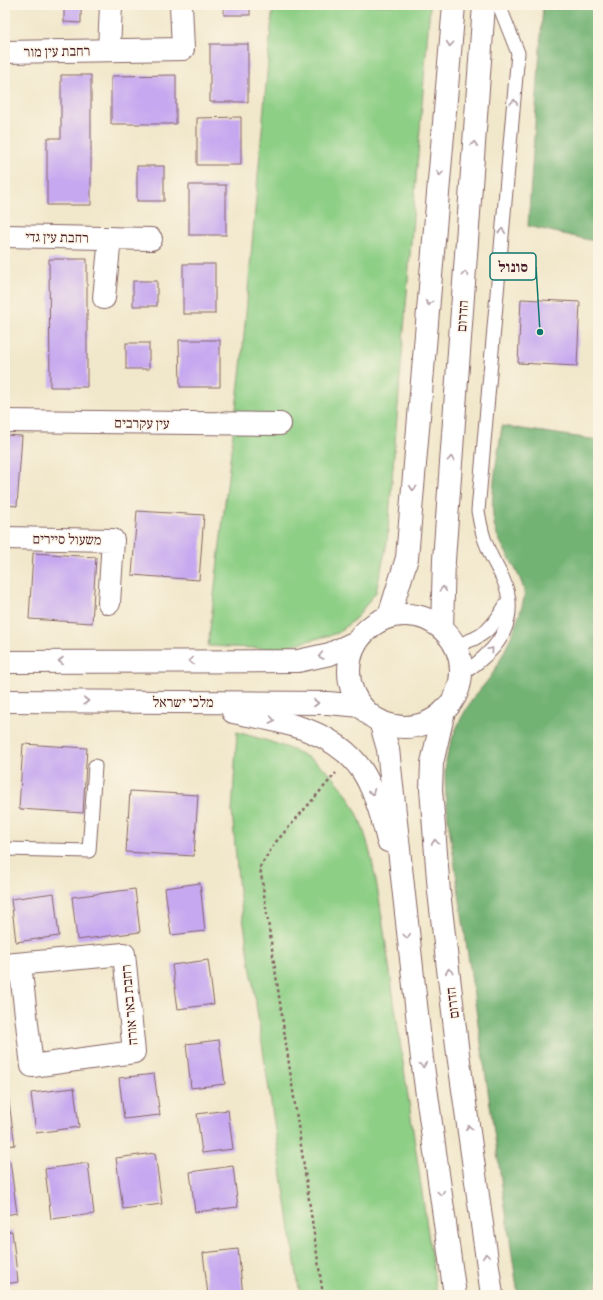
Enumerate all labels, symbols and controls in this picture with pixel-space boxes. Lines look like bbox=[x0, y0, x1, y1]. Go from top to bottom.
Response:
one-way arrow bbox=[446, 41, 455, 47]
street label: רחבת עין מור bbox=[24, 42, 91, 61]
one-way arrow bbox=[509, 99, 518, 105]
one-way arrow bbox=[470, 141, 479, 147]
one-way arrow bbox=[435, 170, 444, 176]
street label: רחבת עין גדי bbox=[25, 228, 89, 247]
one-way arrow bbox=[498, 228, 507, 234]
callout: סונול bbox=[490, 253, 536, 280]
text: סונול bbox=[498, 258, 528, 276]
one-way arrow bbox=[460, 271, 469, 277]
one-way arrow bbox=[424, 300, 433, 306]
street label: הדרום bbox=[453, 300, 472, 332]
street label: עין עקרבים bbox=[114, 415, 170, 432]
one-way arrow bbox=[447, 456, 456, 462]
one-way arrow bbox=[409, 485, 418, 491]
street label: משעול סיירים bbox=[32, 530, 102, 549]
one-way arrow bbox=[438, 586, 447, 592]
one-way arrow bbox=[486, 647, 493, 655]
one-way arrow bbox=[317, 652, 324, 660]
one-way arrow bbox=[58, 657, 64, 665]
one-way arrow bbox=[188, 657, 194, 665]
street label: מלכי ישראל bbox=[152, 694, 214, 711]
one-way arrow bbox=[83, 697, 89, 705]
one-way arrow bbox=[313, 699, 319, 707]
one-way arrow bbox=[269, 715, 275, 724]
one-way arrow bbox=[367, 789, 375, 796]
one-way arrow bbox=[431, 839, 440, 845]
one-way arrow bbox=[403, 932, 412, 939]
street label: רחבת באר אורה bbox=[117, 964, 141, 1046]
one-way arrow bbox=[444, 968, 453, 974]
street label: הדרום bbox=[442, 986, 463, 1020]
one-way arrow bbox=[418, 1062, 427, 1068]
one-way arrow bbox=[465, 1125, 474, 1131]
one-way arrow bbox=[436, 1190, 445, 1196]
one-way arrow bbox=[482, 1253, 491, 1259]

